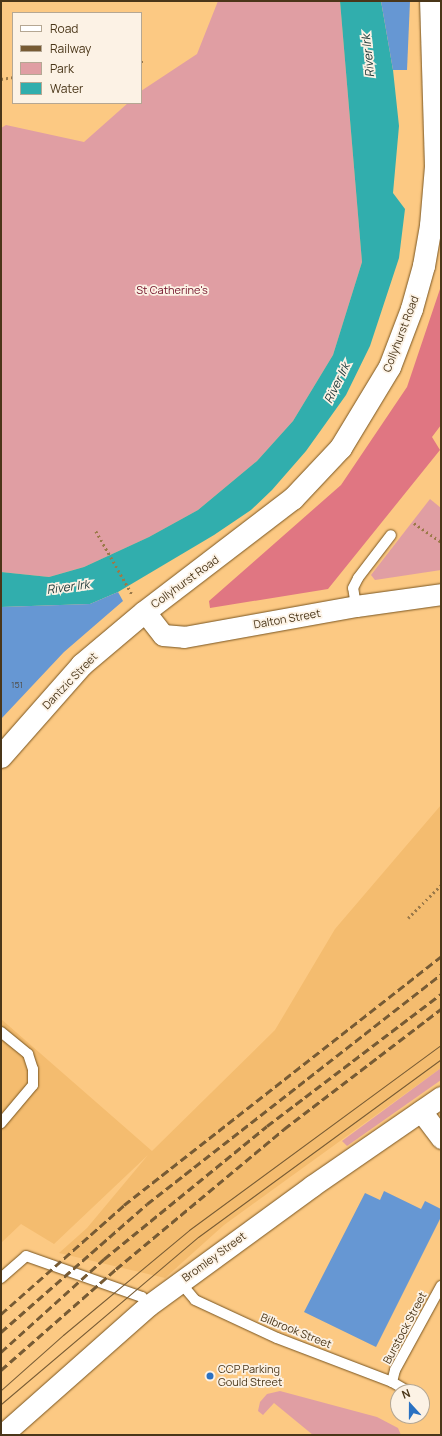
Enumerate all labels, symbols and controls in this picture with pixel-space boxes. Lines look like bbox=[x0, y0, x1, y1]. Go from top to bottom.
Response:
legend bbox=[12, 12, 142, 104]
text: Road bbox=[50, 20, 78, 37]
water label: River Irk bbox=[359, 34, 377, 78]
text: Railway bbox=[50, 40, 91, 57]
text: Park bbox=[50, 60, 74, 77]
text: Water bbox=[50, 80, 83, 97]
park label: St Catherine's bbox=[136, 283, 208, 297]
street label: Collyhurst Road bbox=[380, 294, 422, 374]
water label: River Irk bbox=[321, 360, 353, 406]
street label: Collyhurst Road bbox=[149, 553, 221, 611]
water label: River Irk bbox=[46, 577, 90, 597]
street label: Dalton Street bbox=[252, 607, 322, 631]
street label: Dantzic Street bbox=[40, 650, 100, 712]
house number: 151 bbox=[11, 680, 23, 690]
street label: Bromley Street bbox=[180, 1229, 248, 1285]
street label: Burstock Street bbox=[381, 1290, 429, 1366]
street label: Bilbrook Street bbox=[259, 1311, 333, 1351]
place label: CCP Parking Gould Street bbox=[218, 1363, 282, 1389]
marker: CCP Parking Gould Street bbox=[205, 1371, 215, 1381]
north arrow bbox=[390, 1384, 430, 1424]
text: N bbox=[400, 1385, 412, 1402]

